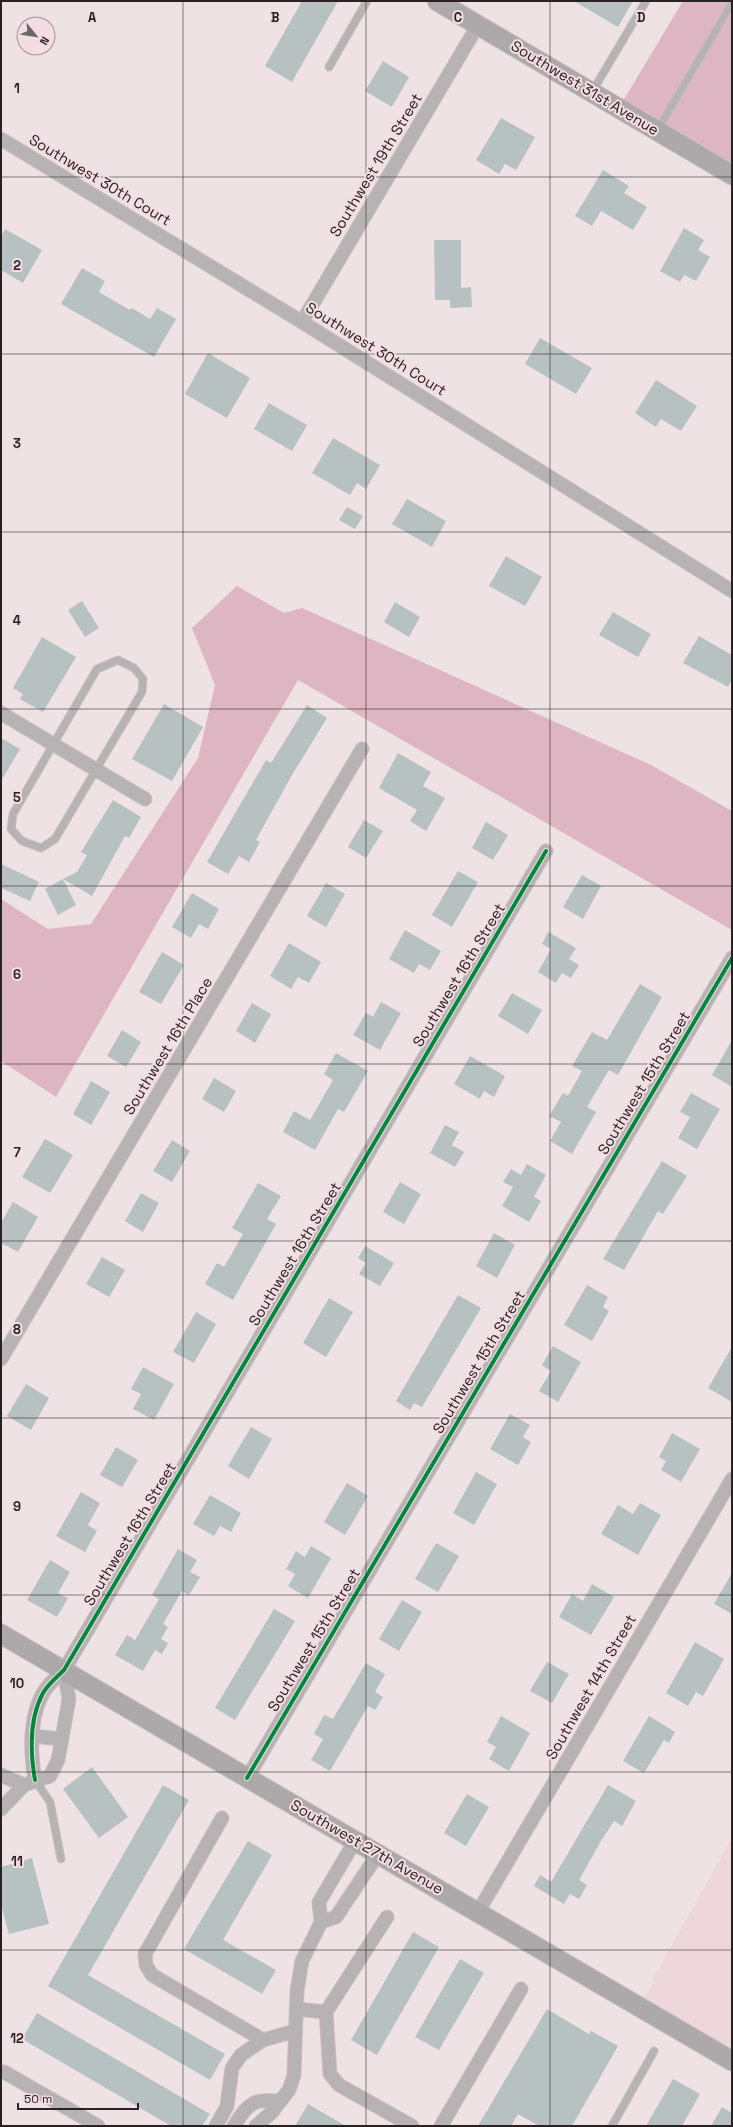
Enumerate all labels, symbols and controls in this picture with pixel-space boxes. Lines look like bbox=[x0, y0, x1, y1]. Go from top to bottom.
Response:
text: A bbox=[88, 9, 97, 26]
text: B bbox=[271, 9, 280, 26]
text: C bbox=[454, 9, 462, 26]
text: D bbox=[637, 9, 646, 26]
north arrow bbox=[16, 16, 56, 56]
text: N bbox=[37, 34, 53, 48]
street label: Southwest 31st Avenue bbox=[508, 36, 663, 139]
text: 1 bbox=[14, 80, 20, 97]
street label: Southwest 19th Street bbox=[325, 89, 426, 240]
street label: Southwest 30th Court bbox=[26, 130, 175, 230]
text: 2 bbox=[13, 257, 21, 274]
street label: Southwest 30th Court bbox=[302, 298, 450, 400]
text: 3 bbox=[13, 435, 21, 452]
text: 4 bbox=[13, 612, 21, 629]
text: 5 bbox=[13, 789, 21, 806]
street label: Southwest 16th Street bbox=[408, 899, 509, 1050]
text: 6 bbox=[13, 966, 21, 983]
street label: Southwest 16th Place bbox=[119, 973, 216, 1118]
street label: Southwest 15th Street bbox=[593, 1008, 694, 1158]
text: 7 bbox=[13, 1144, 21, 1161]
street label: Southwest 16th Street bbox=[244, 1178, 345, 1329]
street label: Southwest 15th Street bbox=[428, 1287, 529, 1437]
text: 8 bbox=[13, 1321, 21, 1338]
street label: Southwest 16th Street bbox=[79, 1458, 180, 1609]
text: 9 bbox=[13, 1498, 21, 1515]
street label: Southwest 15th Street bbox=[263, 1565, 364, 1715]
street label: Southwest 14th Street bbox=[541, 1611, 640, 1763]
text: 10 bbox=[10, 1675, 24, 1692]
street label: Southwest 27th Avenue bbox=[288, 1795, 447, 1898]
text: 11 bbox=[11, 1853, 23, 1870]
text: 12 bbox=[10, 2030, 24, 2047]
scale bar bbox=[18, 2085, 138, 2111]
text: 50 m bbox=[24, 2091, 52, 2107]

